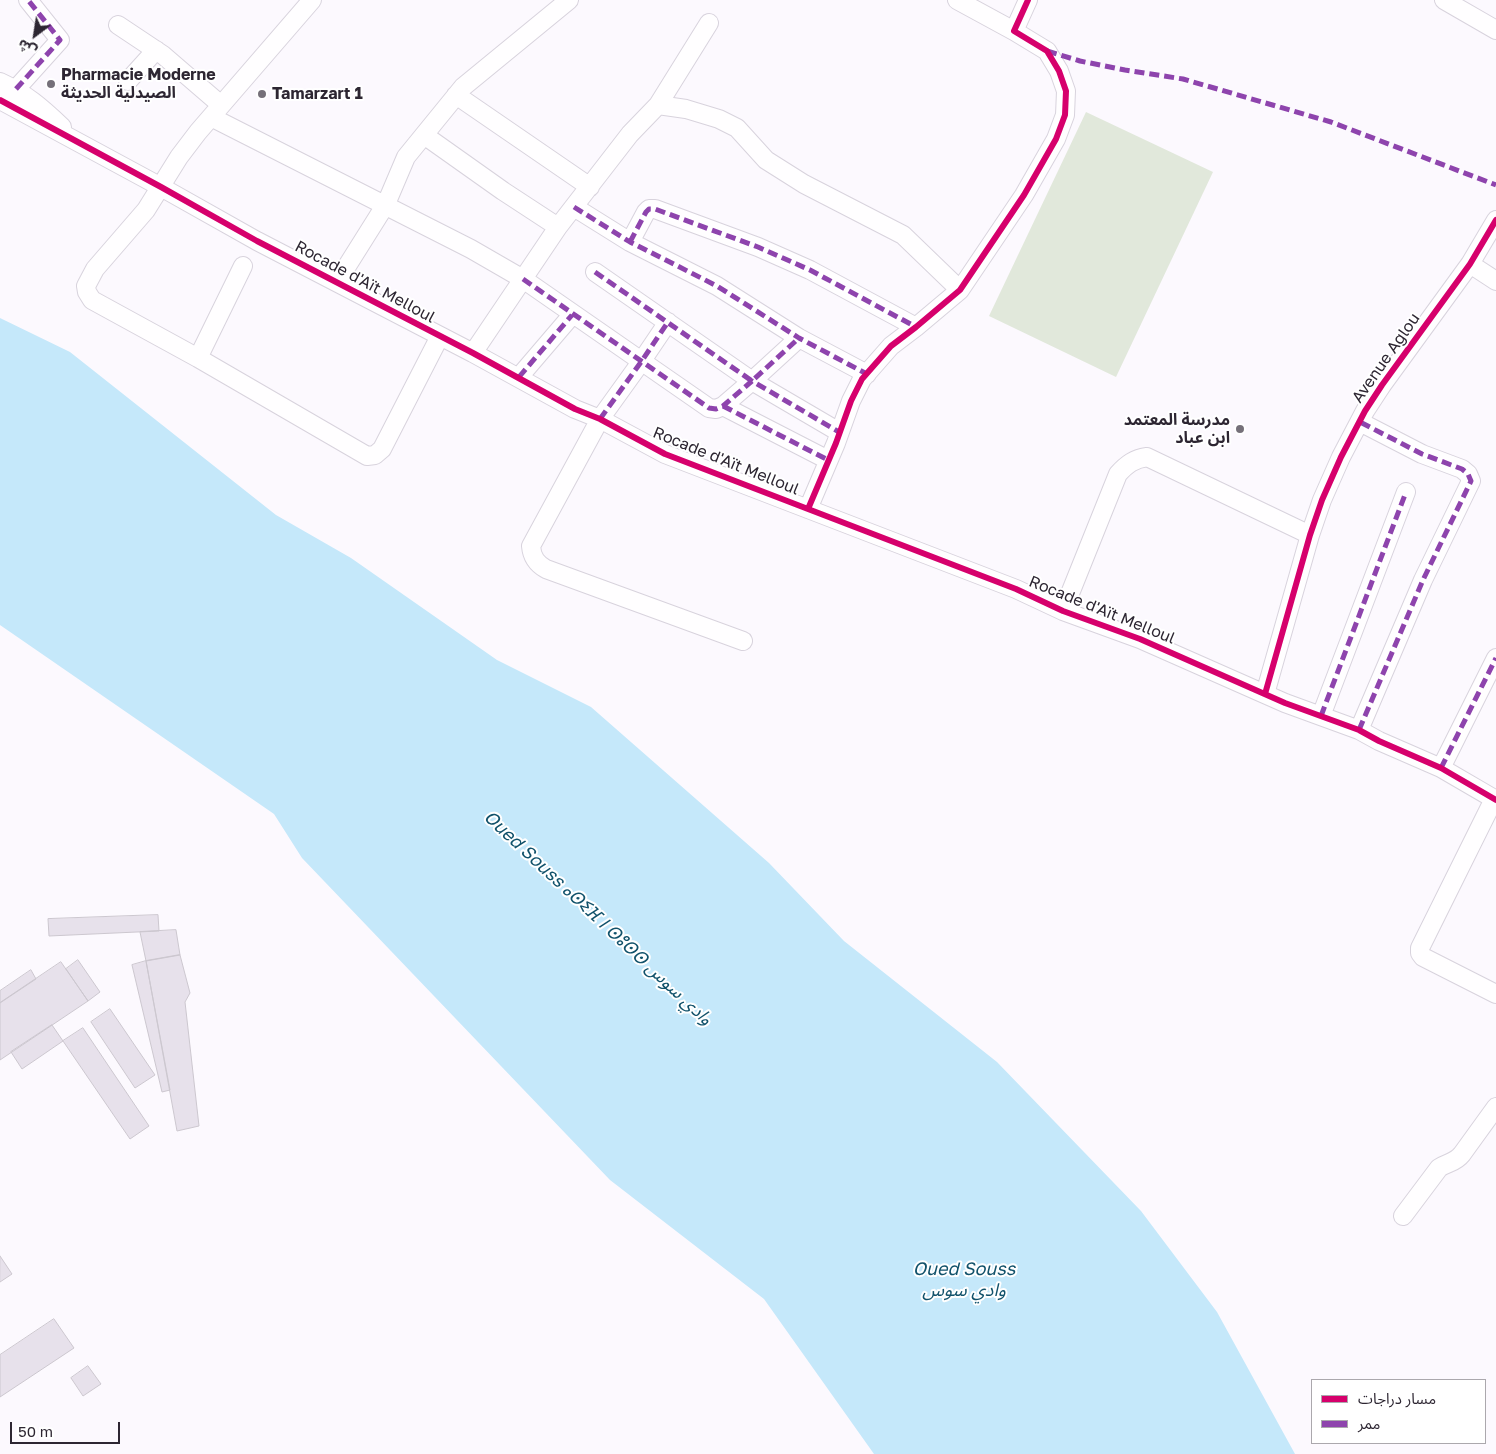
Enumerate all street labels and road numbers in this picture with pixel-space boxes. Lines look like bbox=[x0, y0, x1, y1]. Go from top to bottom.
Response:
street label: Rocade d'Aït Melloul bbox=[292, 237, 438, 327]
street label: Avenue Aglou bbox=[1348, 309, 1424, 407]
street label: Rocade d'Aït Melloul bbox=[650, 423, 802, 499]
street label: Rocade d'Aït Melloul bbox=[1026, 572, 1178, 648]

